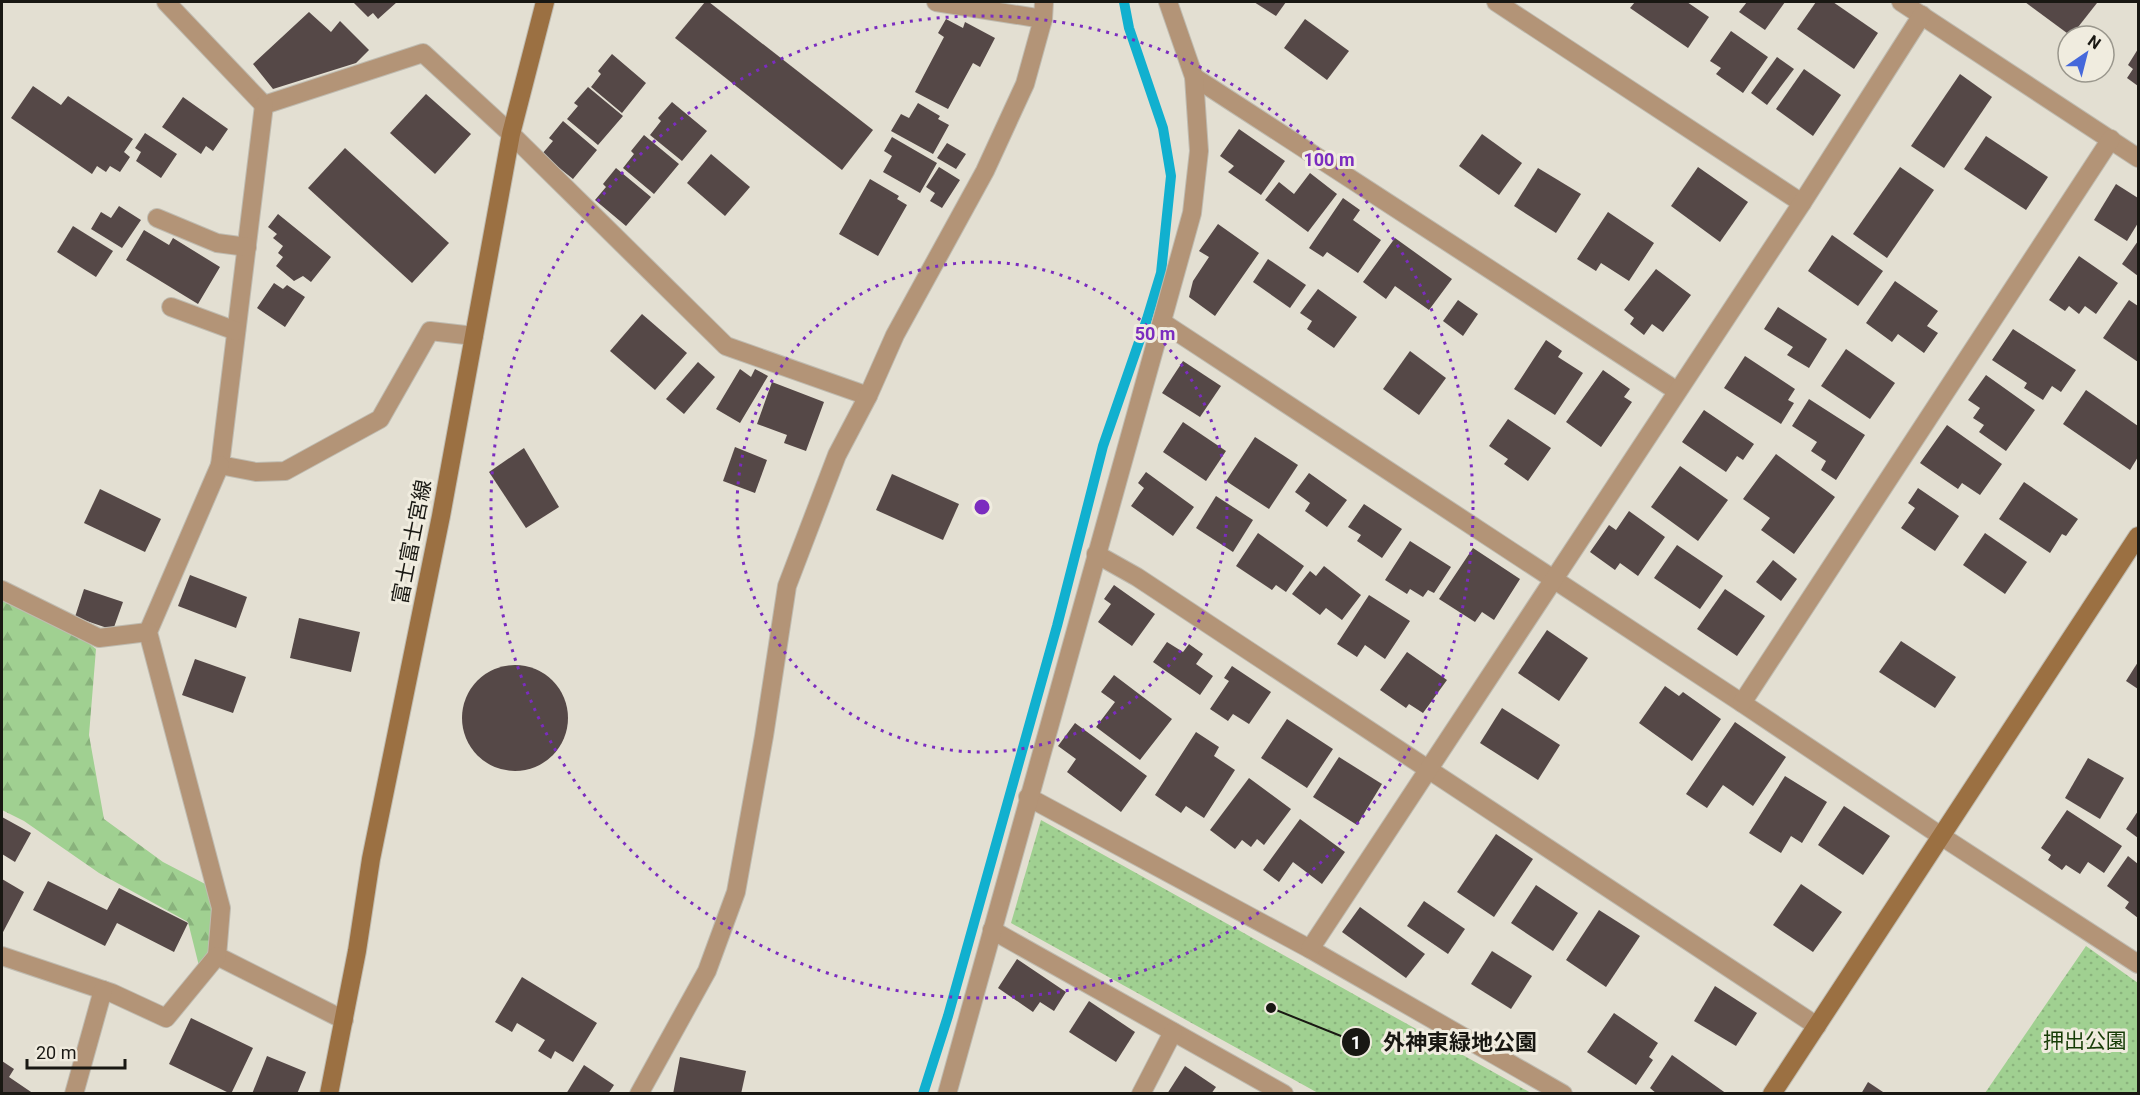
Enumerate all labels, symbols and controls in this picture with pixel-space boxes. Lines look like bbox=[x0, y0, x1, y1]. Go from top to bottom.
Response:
north arrow bbox=[2056, 24, 2116, 84]
text: N bbox=[2084, 31, 2104, 53]
text: 100 m bbox=[1303, 149, 1355, 170]
text: 50 m bbox=[1135, 323, 1175, 344]
street label: 富士富士宮線 bbox=[388, 478, 436, 606]
centre of rings bbox=[972, 497, 992, 517]
callout: 外神東緑地公園 bbox=[1341, 1022, 1549, 1062]
park label: 押出公園 bbox=[2043, 1029, 2127, 1053]
text: 外神東緑地公園 bbox=[1383, 1030, 1537, 1055]
scale bar bbox=[27, 1032, 124, 1070]
text: 1 bbox=[1351, 1032, 1361, 1053]
text: 20 m bbox=[36, 1042, 76, 1063]

